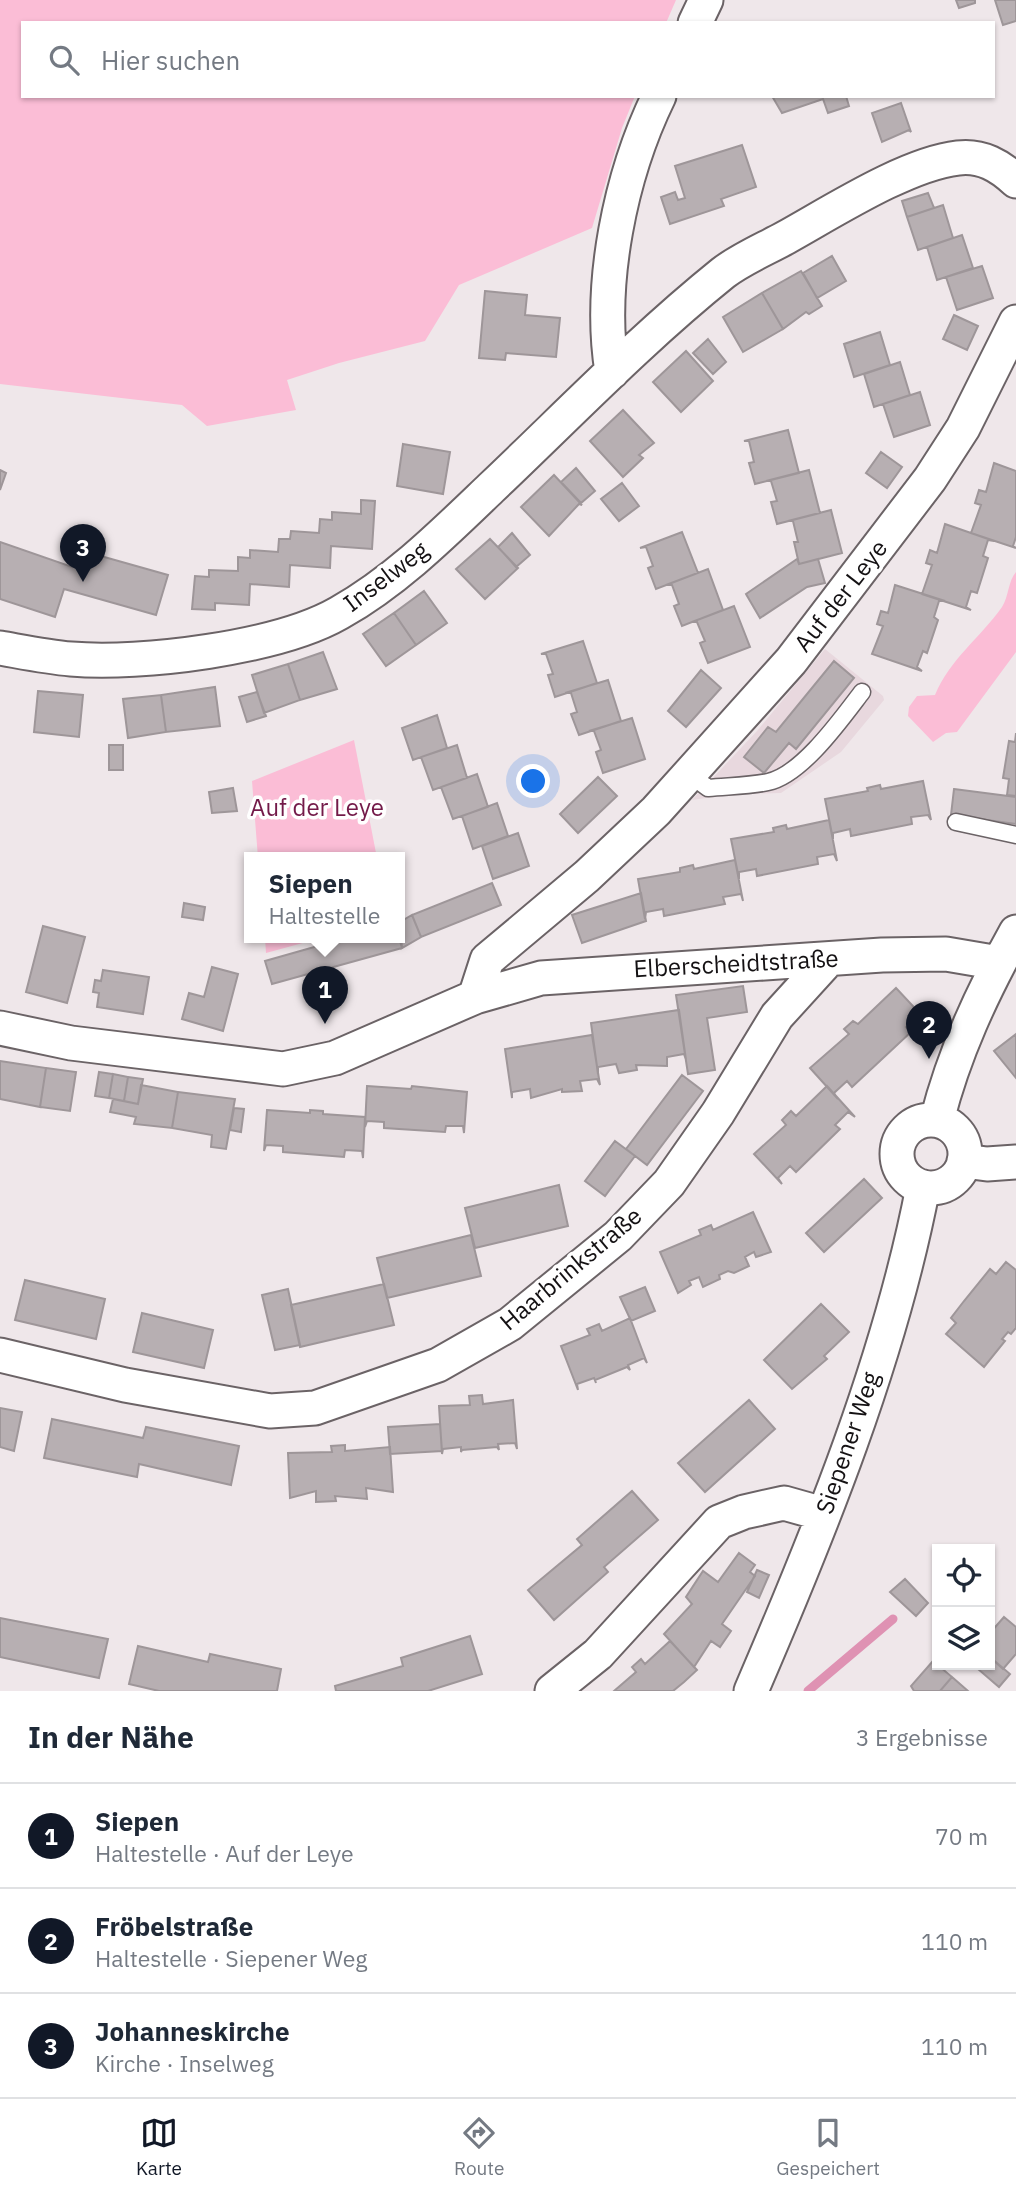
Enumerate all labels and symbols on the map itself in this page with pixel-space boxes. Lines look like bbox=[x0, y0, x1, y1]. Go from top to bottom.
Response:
pin: 3 bbox=[60, 524, 106, 582]
street label: Auf der Leye bbox=[786, 533, 894, 658]
street label: Inselweg bbox=[336, 534, 435, 619]
your location bbox=[516, 764, 550, 798]
park label: Auf der Leye bbox=[250, 791, 384, 823]
street label: Elberscheidtstraße bbox=[633, 942, 839, 984]
pin: 1 bbox=[302, 966, 348, 1024]
pin: 2 bbox=[906, 1001, 952, 1059]
street label: Haarbrinkstraße bbox=[493, 1199, 648, 1337]
street label: Siepener Weg bbox=[808, 1367, 886, 1518]

